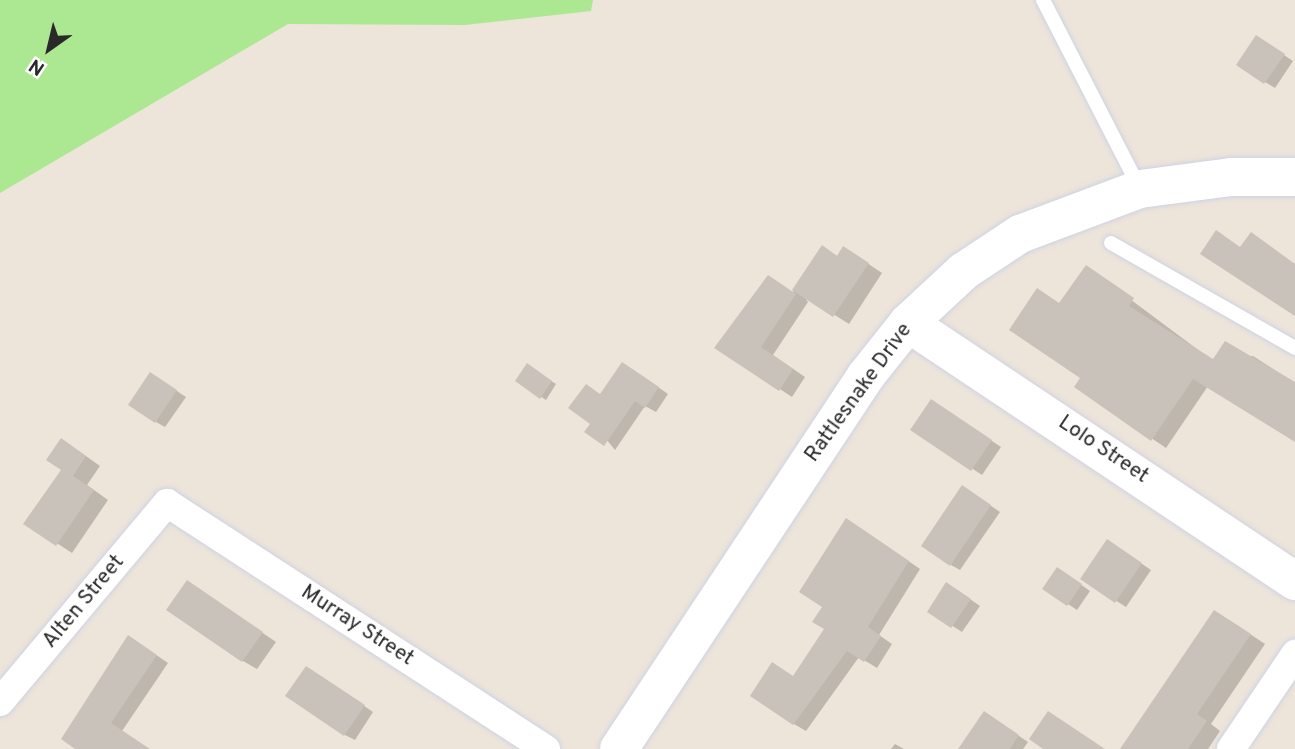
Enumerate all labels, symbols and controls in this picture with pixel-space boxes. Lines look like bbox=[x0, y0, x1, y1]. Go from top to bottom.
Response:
north arrow bbox=[14, 14, 84, 84]
text: N bbox=[25, 53, 50, 80]
street label: Rattlesnake Drive bbox=[800, 319, 918, 467]
street label: Lolo Street bbox=[1053, 411, 1153, 489]
street label: Alten Street bbox=[38, 550, 130, 654]
street label: Murray Street bbox=[296, 580, 418, 672]

